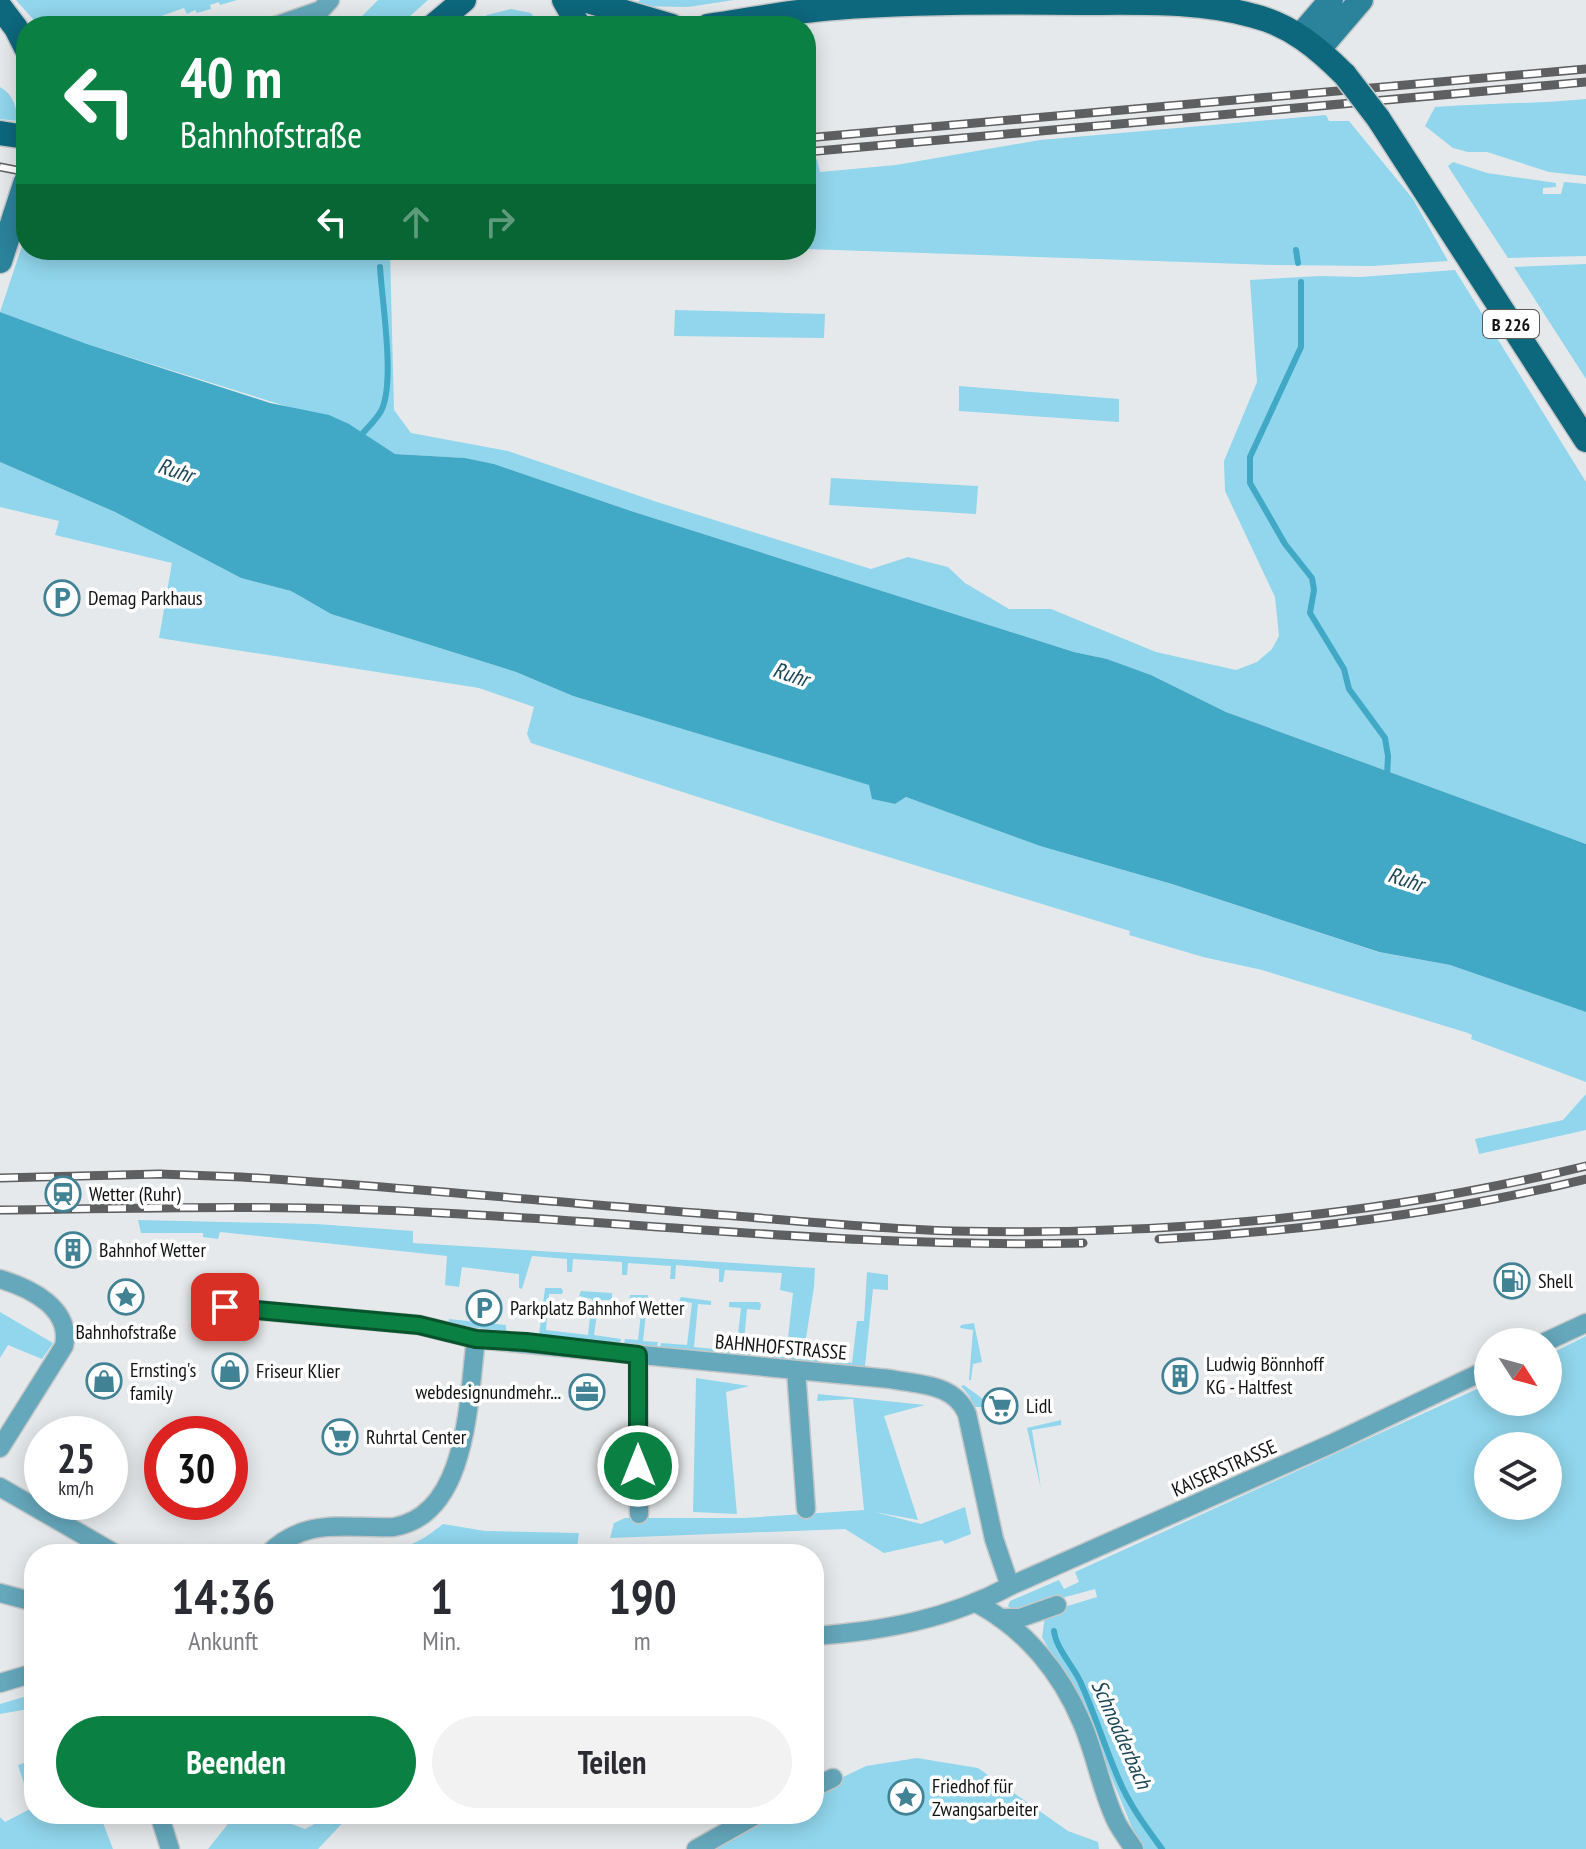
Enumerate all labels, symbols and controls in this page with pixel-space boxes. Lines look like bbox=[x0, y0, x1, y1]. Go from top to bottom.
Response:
text: 40 m bbox=[180, 41, 282, 113]
icon: left bbox=[48, 48, 152, 152]
text: Bahnhofstraße bbox=[180, 111, 362, 158]
icon: left bbox=[310, 200, 354, 244]
icon: ahead bbox=[394, 200, 438, 244]
icon: right bbox=[478, 200, 522, 244]
road number: B 226 bbox=[1483, 310, 1539, 338]
water label: Ruhr bbox=[155, 451, 200, 490]
parking icon: Demag Parkhaus bbox=[43, 579, 81, 617]
place label: Demag Parkhaus bbox=[88, 585, 203, 611]
water label: Ruhr bbox=[770, 655, 815, 694]
water label: Ruhr bbox=[1385, 860, 1430, 899]
station icon: Wetter (Ruhr) bbox=[44, 1175, 82, 1213]
place label: Wetter (Ruhr) bbox=[89, 1181, 181, 1207]
building icon: Bahnhof Wetter bbox=[54, 1231, 92, 1269]
place label: Bahnhof Wetter bbox=[99, 1237, 206, 1263]
fuel station icon: Shell bbox=[1493, 1262, 1531, 1300]
place label: Shell bbox=[1538, 1268, 1573, 1294]
pin bbox=[191, 1273, 259, 1341]
place icon: Bahnhofstraße bbox=[107, 1278, 145, 1316]
icon: arrive bbox=[203, 1285, 247, 1329]
parking icon: Parkplatz Bahnhof Wetter bbox=[465, 1289, 503, 1327]
place label: Parkplatz Bahnhof Wetter bbox=[510, 1295, 685, 1321]
place label: Bahnhofstraße bbox=[75, 1319, 177, 1345]
street label: BAHNHOFSTRASSE bbox=[714, 1328, 848, 1366]
north arrow bbox=[1474, 1328, 1562, 1416]
map controls bbox=[1474, 1328, 1562, 1520]
place label: Ludwig Bönnhoff KG - Haltfest bbox=[1206, 1351, 1324, 1400]
shop icon: Friseur Klier bbox=[211, 1352, 249, 1390]
place label: Ernsting's family bbox=[130, 1357, 196, 1406]
building icon: Ludwig Bönnhoff KG - Haltfest bbox=[1161, 1357, 1199, 1395]
place label: Friseur Klier bbox=[256, 1358, 341, 1384]
shop icon: Ernsting's family bbox=[85, 1362, 123, 1400]
office icon: webdesignundmehr... bbox=[568, 1373, 606, 1411]
place label: webdesignundmehr... bbox=[416, 1379, 561, 1405]
supermarket icon: Lidl bbox=[981, 1387, 1019, 1425]
place label: Lidl bbox=[1026, 1393, 1052, 1419]
speed limit sign: 30 bbox=[144, 1416, 248, 1520]
supermarket icon: Ruhrtal Center bbox=[321, 1418, 359, 1456]
place label: Ruhrtal Center bbox=[366, 1424, 467, 1450]
position arrow bbox=[596, 1424, 680, 1508]
text: 25 bbox=[57, 1432, 95, 1484]
button: layers bbox=[1474, 1432, 1562, 1520]
street label: KAISERSTRASSE bbox=[1168, 1433, 1280, 1503]
text: km/h bbox=[58, 1475, 94, 1501]
text: 14:36 bbox=[171, 1565, 275, 1627]
text: 1 bbox=[430, 1565, 453, 1627]
text: 190 bbox=[608, 1565, 677, 1627]
text: Ankunft bbox=[188, 1624, 258, 1657]
text: Min. bbox=[422, 1624, 461, 1657]
text: m bbox=[634, 1624, 651, 1657]
water label: Schnodderbach bbox=[1086, 1675, 1159, 1794]
button: Beenden bbox=[56, 1716, 416, 1808]
button: Teilen bbox=[432, 1716, 792, 1808]
place label: Friedhof für Zwangsarbeiter bbox=[932, 1773, 1039, 1822]
place icon: Friedhof für Zwangsarbeiter bbox=[887, 1778, 925, 1816]

